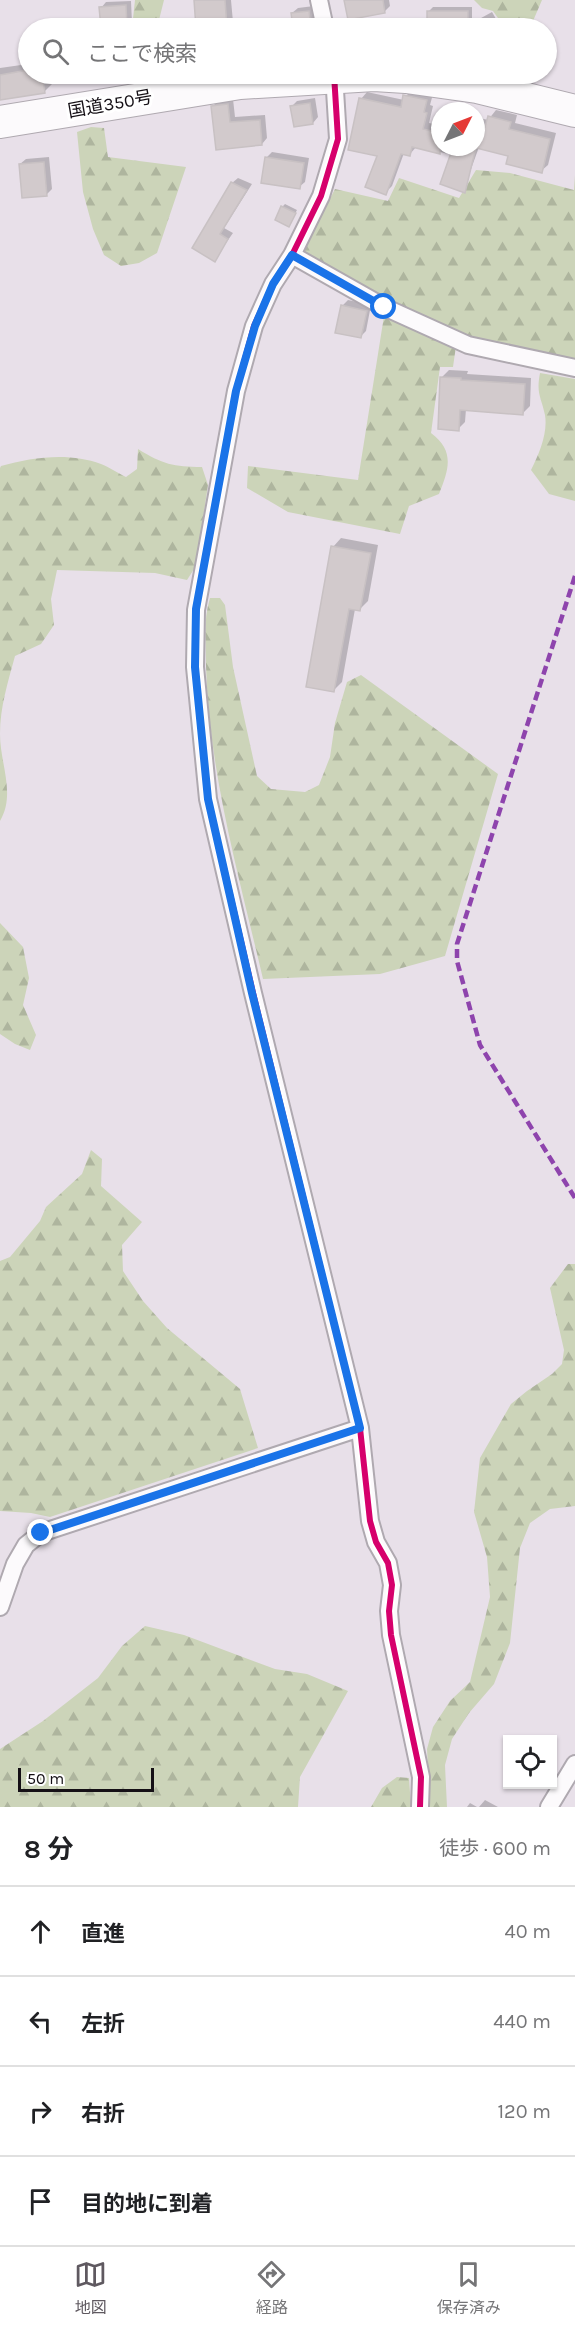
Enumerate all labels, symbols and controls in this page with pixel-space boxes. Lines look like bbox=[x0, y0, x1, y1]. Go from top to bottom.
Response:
search box bbox=[18, 18, 557, 84]
icon: search bbox=[39, 35, 72, 68]
text: ここで検索 bbox=[87, 41, 197, 67]
street label: 国道350号 bbox=[66, 86, 154, 122]
north arrow bbox=[431, 102, 485, 156]
route start bbox=[370, 293, 396, 319]
route end bbox=[27, 1519, 53, 1545]
map controls bbox=[503, 1735, 557, 1789]
button: locate bbox=[503, 1735, 557, 1789]
scale bar bbox=[18, 1765, 154, 1792]
text: 50 m bbox=[27, 1769, 64, 1788]
text: 8 分 bbox=[24, 1834, 73, 1865]
text: 徒歩 · 600 m bbox=[439, 1837, 551, 1860]
icon: ahead bbox=[24, 1915, 57, 1948]
text: 40 m bbox=[505, 1920, 551, 1943]
text: 直進 bbox=[81, 1921, 125, 1947]
icon: left bbox=[24, 2005, 57, 2038]
text: 440 m bbox=[493, 2010, 551, 2033]
text: 左折 bbox=[81, 2011, 125, 2037]
icon: right bbox=[24, 2095, 57, 2128]
text: 120 m bbox=[497, 2100, 551, 2123]
text: 右折 bbox=[81, 2101, 125, 2127]
icon: arrive bbox=[24, 2185, 57, 2218]
text: 目的地に到着 bbox=[81, 2191, 213, 2217]
tab: 地図 bbox=[74, 2258, 107, 2318]
tab: 経路 bbox=[255, 2258, 288, 2318]
tab: 保存済み bbox=[437, 2258, 501, 2318]

